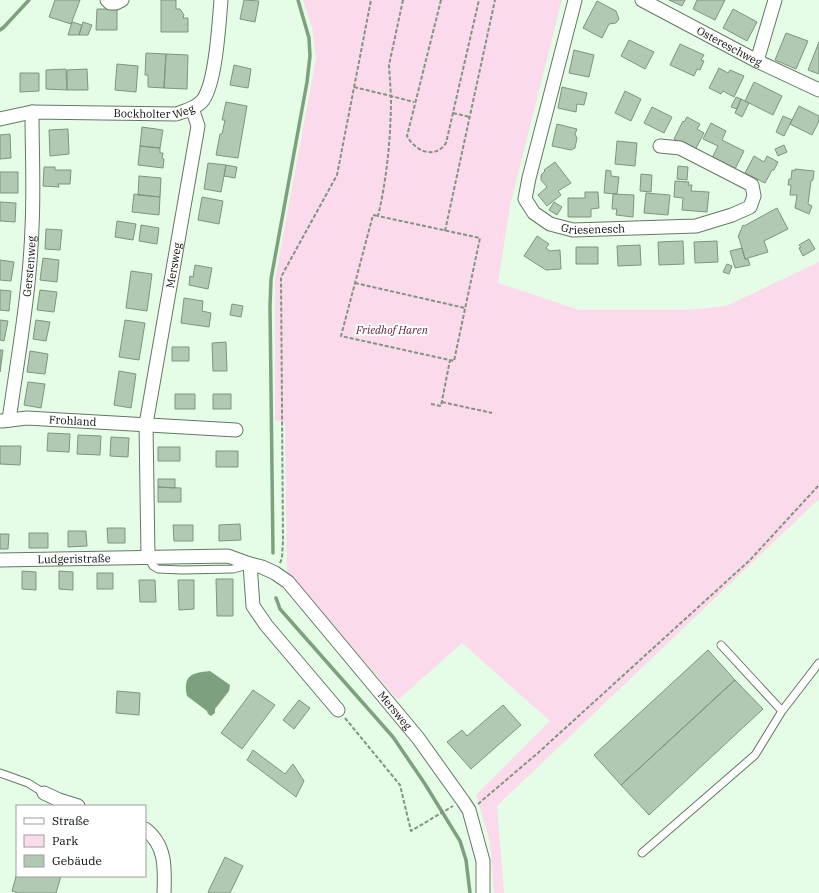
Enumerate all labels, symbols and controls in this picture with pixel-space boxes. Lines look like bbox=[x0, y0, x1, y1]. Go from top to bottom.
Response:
street label: Ostereschweg bbox=[694, 23, 764, 69]
street label: Bockholter Weg bbox=[113, 101, 197, 122]
street label: Griesenesch bbox=[559, 220, 625, 237]
street label: Gerstenweg bbox=[20, 236, 39, 298]
street label: Mersweg bbox=[163, 241, 185, 289]
park label: Friedhof Haren bbox=[355, 323, 429, 337]
street label: Frohland bbox=[49, 412, 97, 429]
street label: Ludgeristraße bbox=[37, 551, 111, 566]
street label: Mersweg bbox=[375, 688, 415, 733]
legend bbox=[16, 805, 146, 877]
text: Straße bbox=[52, 813, 89, 828]
text: Park bbox=[52, 833, 78, 848]
text: Gebäude bbox=[52, 853, 102, 868]

